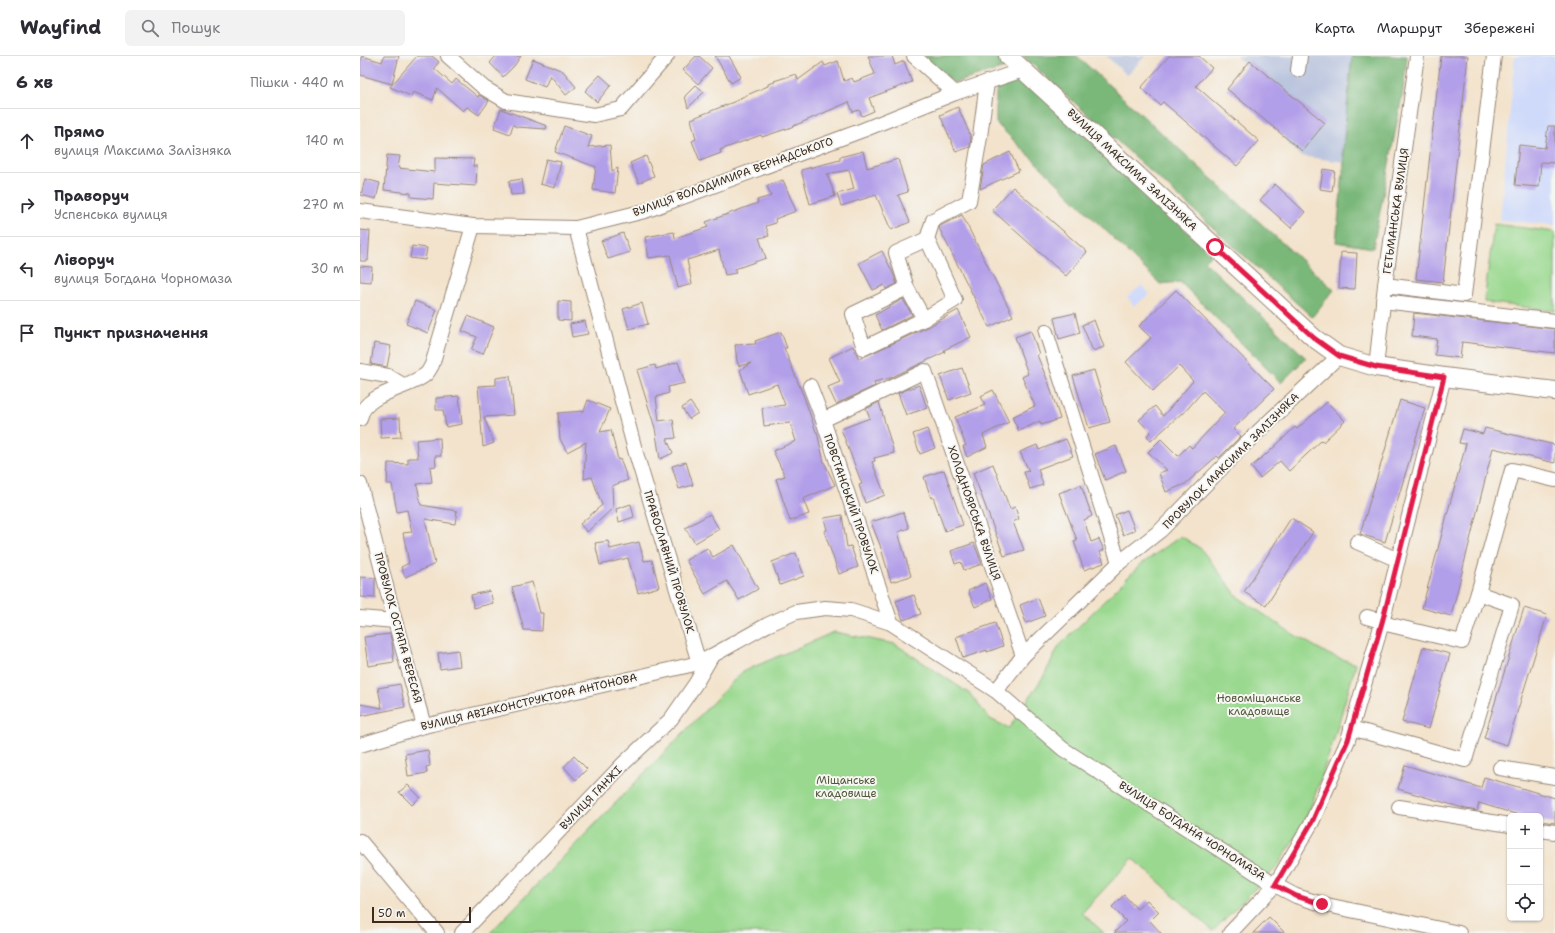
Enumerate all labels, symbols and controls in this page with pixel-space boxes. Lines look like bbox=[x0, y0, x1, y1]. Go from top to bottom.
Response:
search box bbox=[125, 10, 405, 46]
text: Wayfind bbox=[20, 15, 101, 40]
icon: search bbox=[139, 17, 161, 39]
text: Пошук bbox=[171, 18, 220, 38]
text: Карта bbox=[1315, 19, 1355, 37]
text: Маршрут bbox=[1377, 19, 1442, 37]
text: Збережені bbox=[1464, 19, 1535, 37]
text: 6 хв bbox=[16, 71, 53, 93]
text: Пішки · 440 m bbox=[250, 74, 344, 91]
street label: ВУЛИЦЯ МАКСИМА ЗАЛІЗНЯКА bbox=[1064, 106, 1200, 234]
text: Прямо bbox=[54, 122, 104, 142]
icon: ahead bbox=[16, 130, 38, 152]
text: 140 m bbox=[305, 132, 344, 149]
street label: ВУЛИЦЯ ВОЛОДИМИРА ВЕРНАДСЬКОГО bbox=[631, 134, 835, 220]
text: вулиця Максима Залізняка bbox=[54, 142, 231, 159]
street label: ГЕТЬМАНСЬКА ВУЛИЦЯ bbox=[1380, 147, 1412, 275]
text: Праворуч bbox=[54, 186, 129, 206]
icon: right bbox=[16, 194, 38, 216]
text: 270 m bbox=[302, 196, 344, 213]
text: Успенська вулиця bbox=[54, 206, 168, 223]
route start bbox=[1206, 238, 1224, 256]
text: Ліворуч bbox=[54, 250, 114, 270]
icon: left bbox=[16, 258, 38, 280]
text: 30 m bbox=[310, 260, 344, 277]
text: вулиця Богдана Чорномаза bbox=[54, 270, 232, 287]
icon: arrive bbox=[16, 322, 38, 344]
text: Пункт призначення bbox=[54, 323, 209, 343]
street label: ПРОВУЛОК МАКСИМА ЗАЛІЗНЯКА bbox=[1160, 390, 1302, 532]
street label: ПОВСТАНСЬКИЙ ПРОВУЛОК bbox=[820, 432, 883, 576]
street label: ХОЛОДНОЯРСЬКА ВУЛИЦЯ bbox=[944, 444, 1004, 582]
street label: ПРАВОСЛАВНИЙ ПРОВУЛОК bbox=[640, 489, 699, 635]
street label: ПРОВУЛОК ОСТАПА ВЕРЕСАЯ bbox=[371, 551, 425, 705]
street label: ВУЛИЦЯ АВІАКОНСТРУКТОРА АНТОНОВА bbox=[419, 670, 639, 734]
park label: Новоміщанське кладовище bbox=[1217, 691, 1301, 719]
street label: ВУЛИЦЯ ГАНЖІ bbox=[557, 763, 625, 833]
park label: Міщанське кладовище bbox=[815, 773, 877, 801]
street label: ВУЛИЦЯ БОГДАНА ЧОРНОМАЗА bbox=[1116, 778, 1268, 884]
map controls bbox=[1507, 813, 1543, 921]
button: + bbox=[1507, 813, 1543, 849]
button: − bbox=[1507, 849, 1543, 885]
button: locate bbox=[1507, 885, 1543, 921]
route end bbox=[1313, 895, 1331, 913]
scale bar bbox=[372, 905, 471, 924]
text: 50 m bbox=[378, 906, 406, 921]

